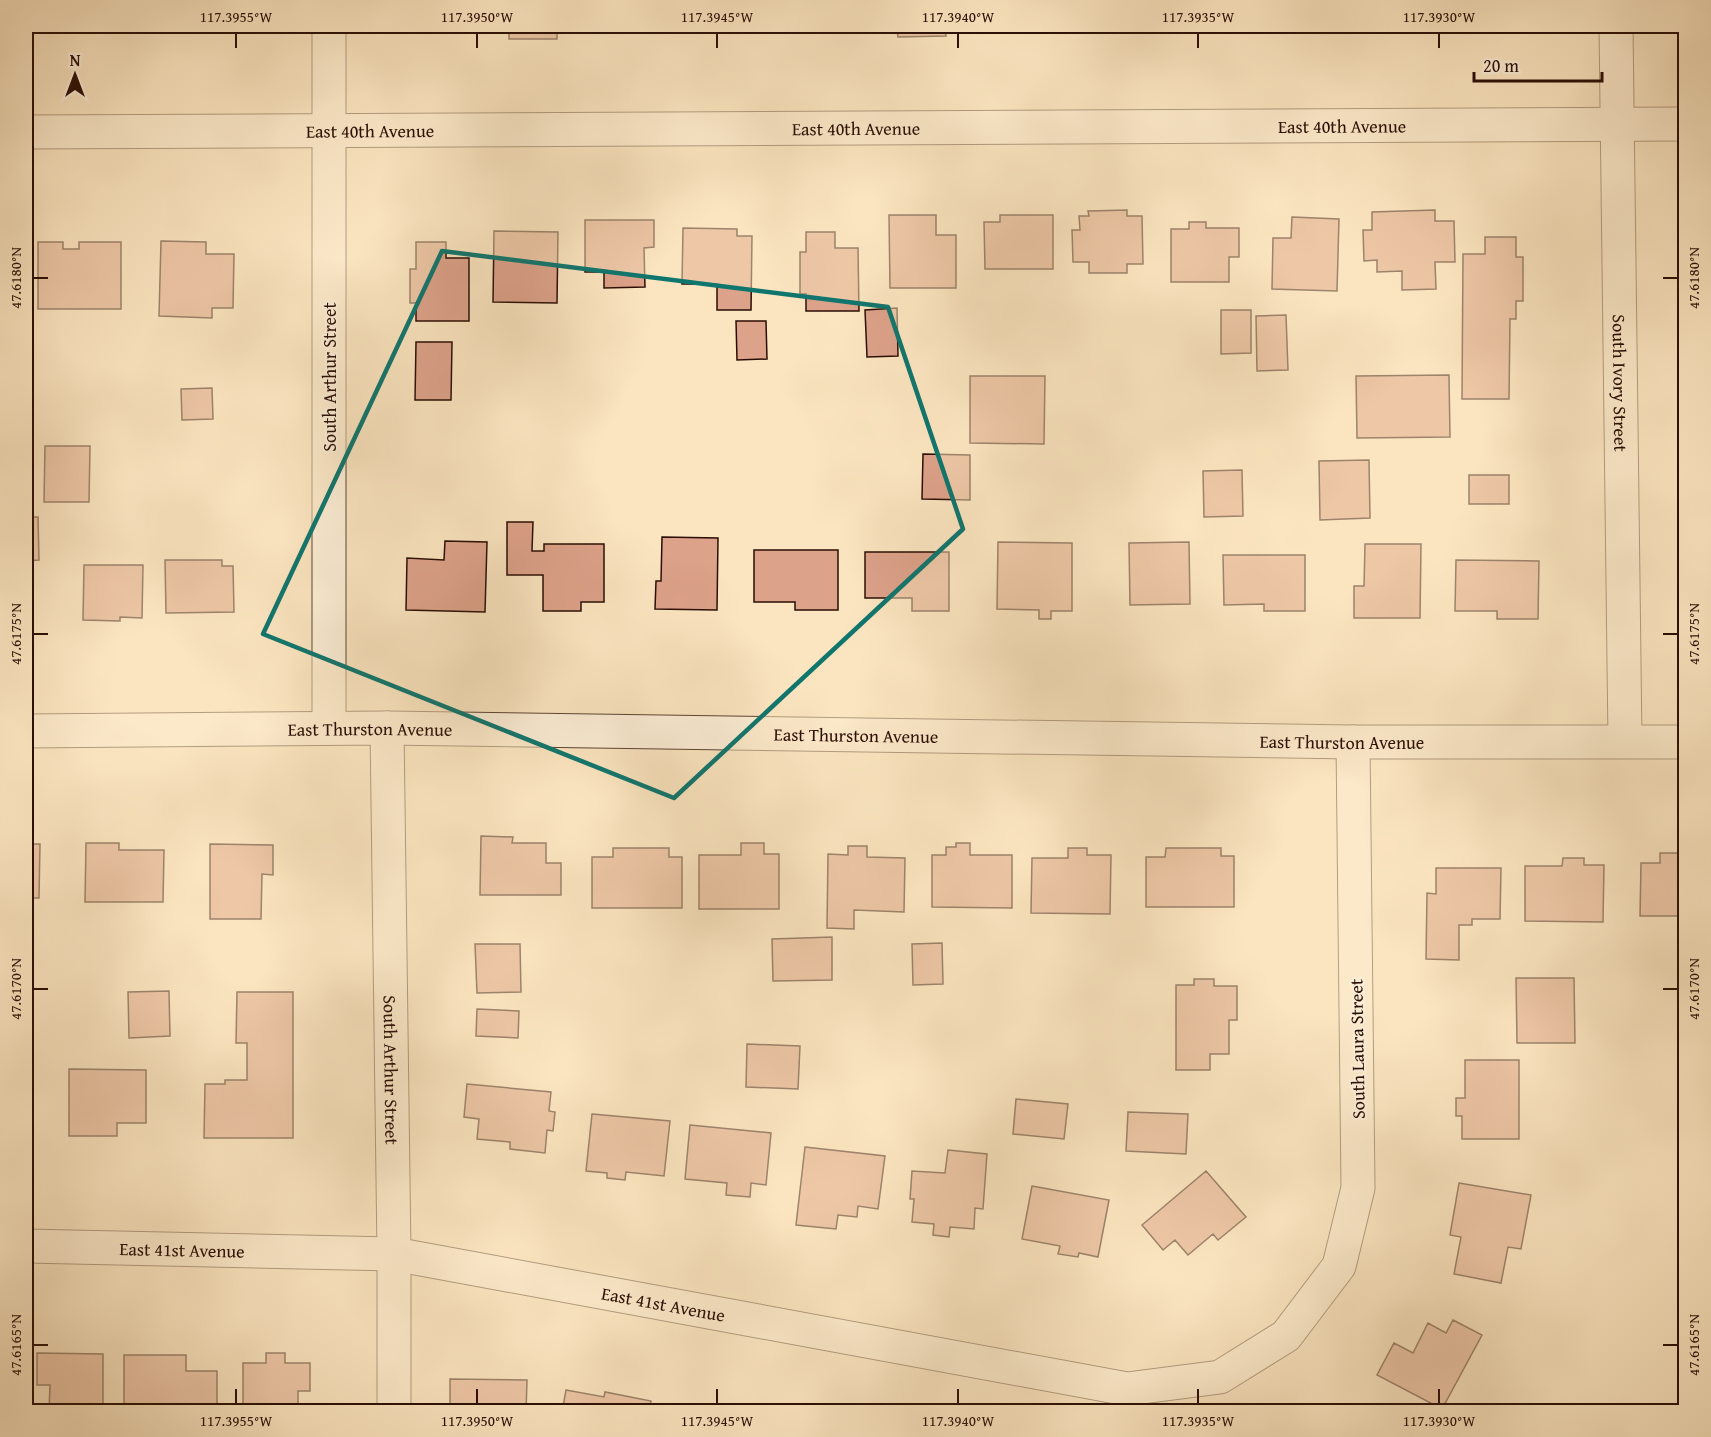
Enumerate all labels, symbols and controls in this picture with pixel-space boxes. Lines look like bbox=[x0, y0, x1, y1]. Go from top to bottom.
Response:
text: 117.3955°W bbox=[200, 6, 272, 27]
text: 117.3950°W bbox=[441, 6, 513, 27]
text: 117.3945°W bbox=[681, 6, 753, 27]
text: 117.3940°W bbox=[922, 6, 994, 27]
text: 117.3935°W bbox=[1162, 6, 1234, 27]
text: 117.3930°W bbox=[1403, 6, 1475, 27]
north arrow bbox=[45, 45, 105, 105]
scale bar bbox=[1474, 45, 1602, 83]
text: N bbox=[70, 48, 81, 72]
text: 20 m bbox=[1483, 52, 1519, 79]
street label: East 40th Avenue bbox=[1278, 112, 1406, 139]
street label: East 40th Avenue bbox=[792, 114, 920, 142]
street label: East 40th Avenue bbox=[306, 117, 434, 144]
text: 47.6180°N bbox=[5, 247, 26, 309]
text: 47.6180°N bbox=[1683, 247, 1704, 309]
street label: South Arthur Street bbox=[316, 302, 343, 452]
street label: South Ivory Street bbox=[1606, 314, 1635, 453]
text: 47.6175°N bbox=[5, 603, 26, 665]
text: 47.6175°N bbox=[1683, 603, 1704, 665]
street label: East Thurston Avenue bbox=[288, 714, 452, 742]
street label: East Thurston Avenue bbox=[773, 720, 938, 749]
street label: East Thurston Avenue bbox=[1259, 727, 1424, 756]
text: 47.6170°N bbox=[5, 958, 26, 1020]
text: 47.6170°N bbox=[1683, 958, 1704, 1020]
street label: South Laura Street bbox=[1342, 978, 1372, 1119]
street label: South Arthur Street bbox=[377, 995, 406, 1146]
street label: East 41st Avenue bbox=[119, 1235, 245, 1264]
street label: East 41st Avenue bbox=[599, 1279, 727, 1328]
text: 47.6165°N bbox=[5, 1314, 26, 1376]
text: 47.6165°N bbox=[1683, 1314, 1704, 1376]
text: 117.3955°W bbox=[200, 1410, 272, 1431]
text: 117.3950°W bbox=[441, 1410, 513, 1431]
text: 117.3945°W bbox=[681, 1410, 753, 1431]
text: 117.3940°W bbox=[922, 1410, 994, 1431]
text: 117.3935°W bbox=[1162, 1410, 1234, 1431]
text: 117.3930°W bbox=[1403, 1410, 1475, 1431]

